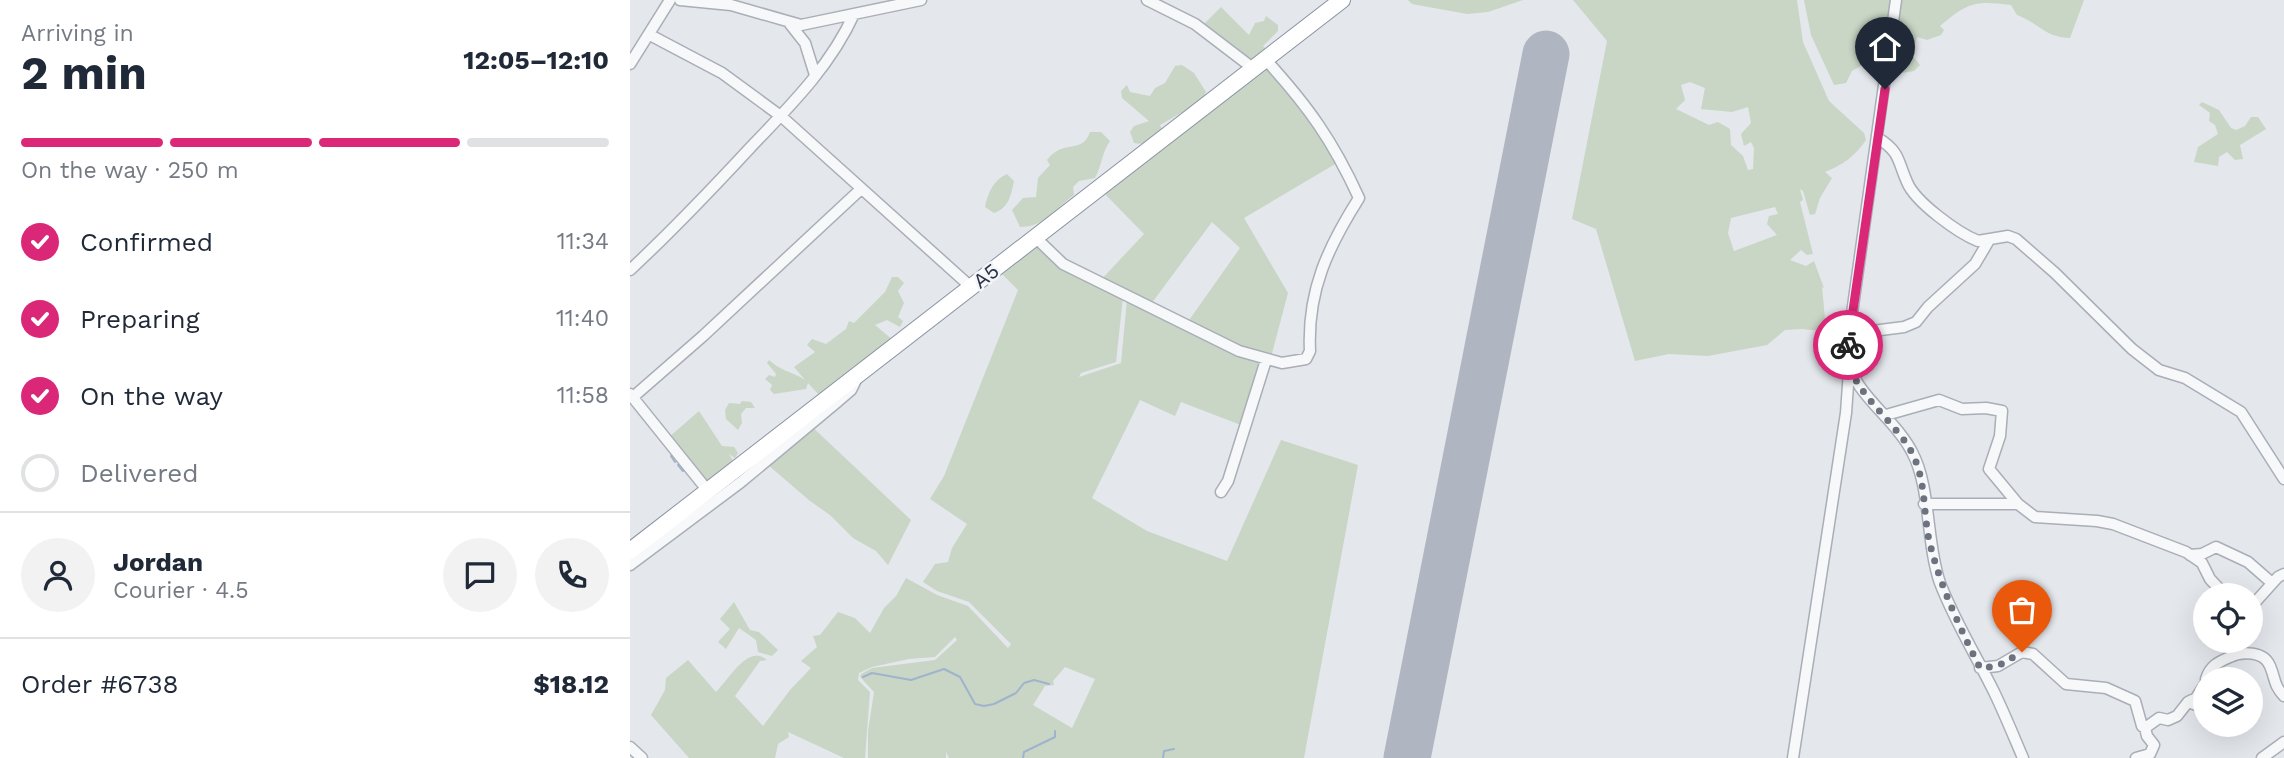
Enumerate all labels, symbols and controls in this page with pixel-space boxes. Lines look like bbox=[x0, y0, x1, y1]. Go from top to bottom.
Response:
pin bbox=[1855, 17, 1915, 89]
text: Arriving in bbox=[21, 20, 134, 47]
icon: home bbox=[1866, 28, 1904, 66]
text: 12:05–12:10 bbox=[463, 45, 609, 75]
text: 2 min bbox=[21, 46, 147, 100]
text: On the way · 250 m bbox=[21, 157, 239, 184]
icon: check bbox=[21, 223, 59, 261]
text: Confirmed bbox=[80, 227, 213, 257]
text: 11:34 bbox=[557, 228, 609, 255]
street label: A5 bbox=[968, 258, 1004, 293]
icon: check bbox=[21, 300, 59, 338]
text: Preparing bbox=[80, 304, 200, 334]
text: 11:40 bbox=[556, 305, 609, 332]
courier bbox=[1813, 310, 1883, 380]
icon: bike bbox=[1829, 326, 1867, 364]
icon: check bbox=[21, 377, 59, 415]
text: On the way bbox=[80, 381, 223, 411]
text: 11:58 bbox=[557, 382, 609, 409]
text: Delivered bbox=[80, 458, 199, 488]
button: person bbox=[21, 538, 95, 612]
button: chat bbox=[443, 538, 517, 612]
button: phone bbox=[535, 538, 609, 612]
text: Jordan bbox=[113, 547, 203, 577]
text: Courier · 4.5 bbox=[113, 577, 249, 604]
pin bbox=[1992, 580, 2052, 652]
map controls bbox=[2193, 583, 2263, 737]
button: locate bbox=[2193, 583, 2263, 653]
icon: bag bbox=[2003, 591, 2041, 629]
button: layers bbox=[2193, 667, 2263, 737]
text: Order #6738 bbox=[21, 669, 179, 699]
text: $18.12 bbox=[533, 669, 609, 699]

